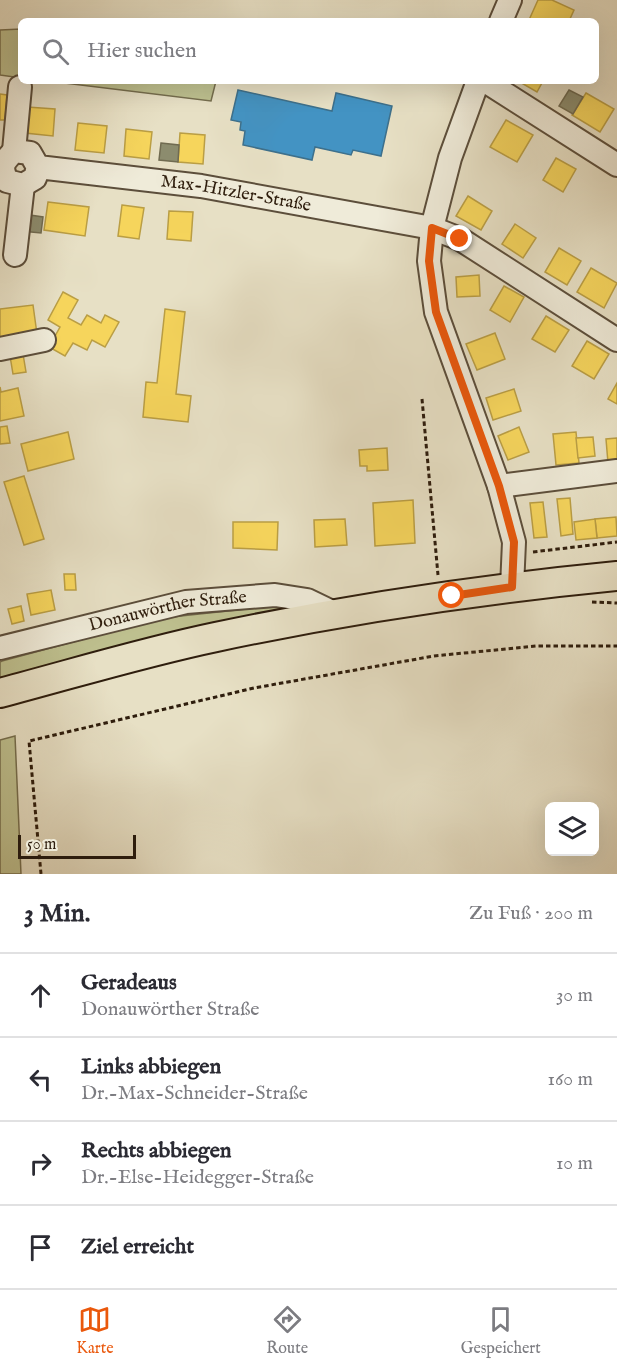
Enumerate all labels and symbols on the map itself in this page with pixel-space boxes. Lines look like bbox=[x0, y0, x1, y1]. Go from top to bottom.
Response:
street label: Max-Hitzler-Straße bbox=[160, 170, 313, 217]
route end bbox=[446, 225, 472, 251]
route start bbox=[438, 582, 464, 608]
street label: Donauwörther Straße bbox=[86, 586, 247, 637]
scale bar bbox=[18, 832, 136, 860]

